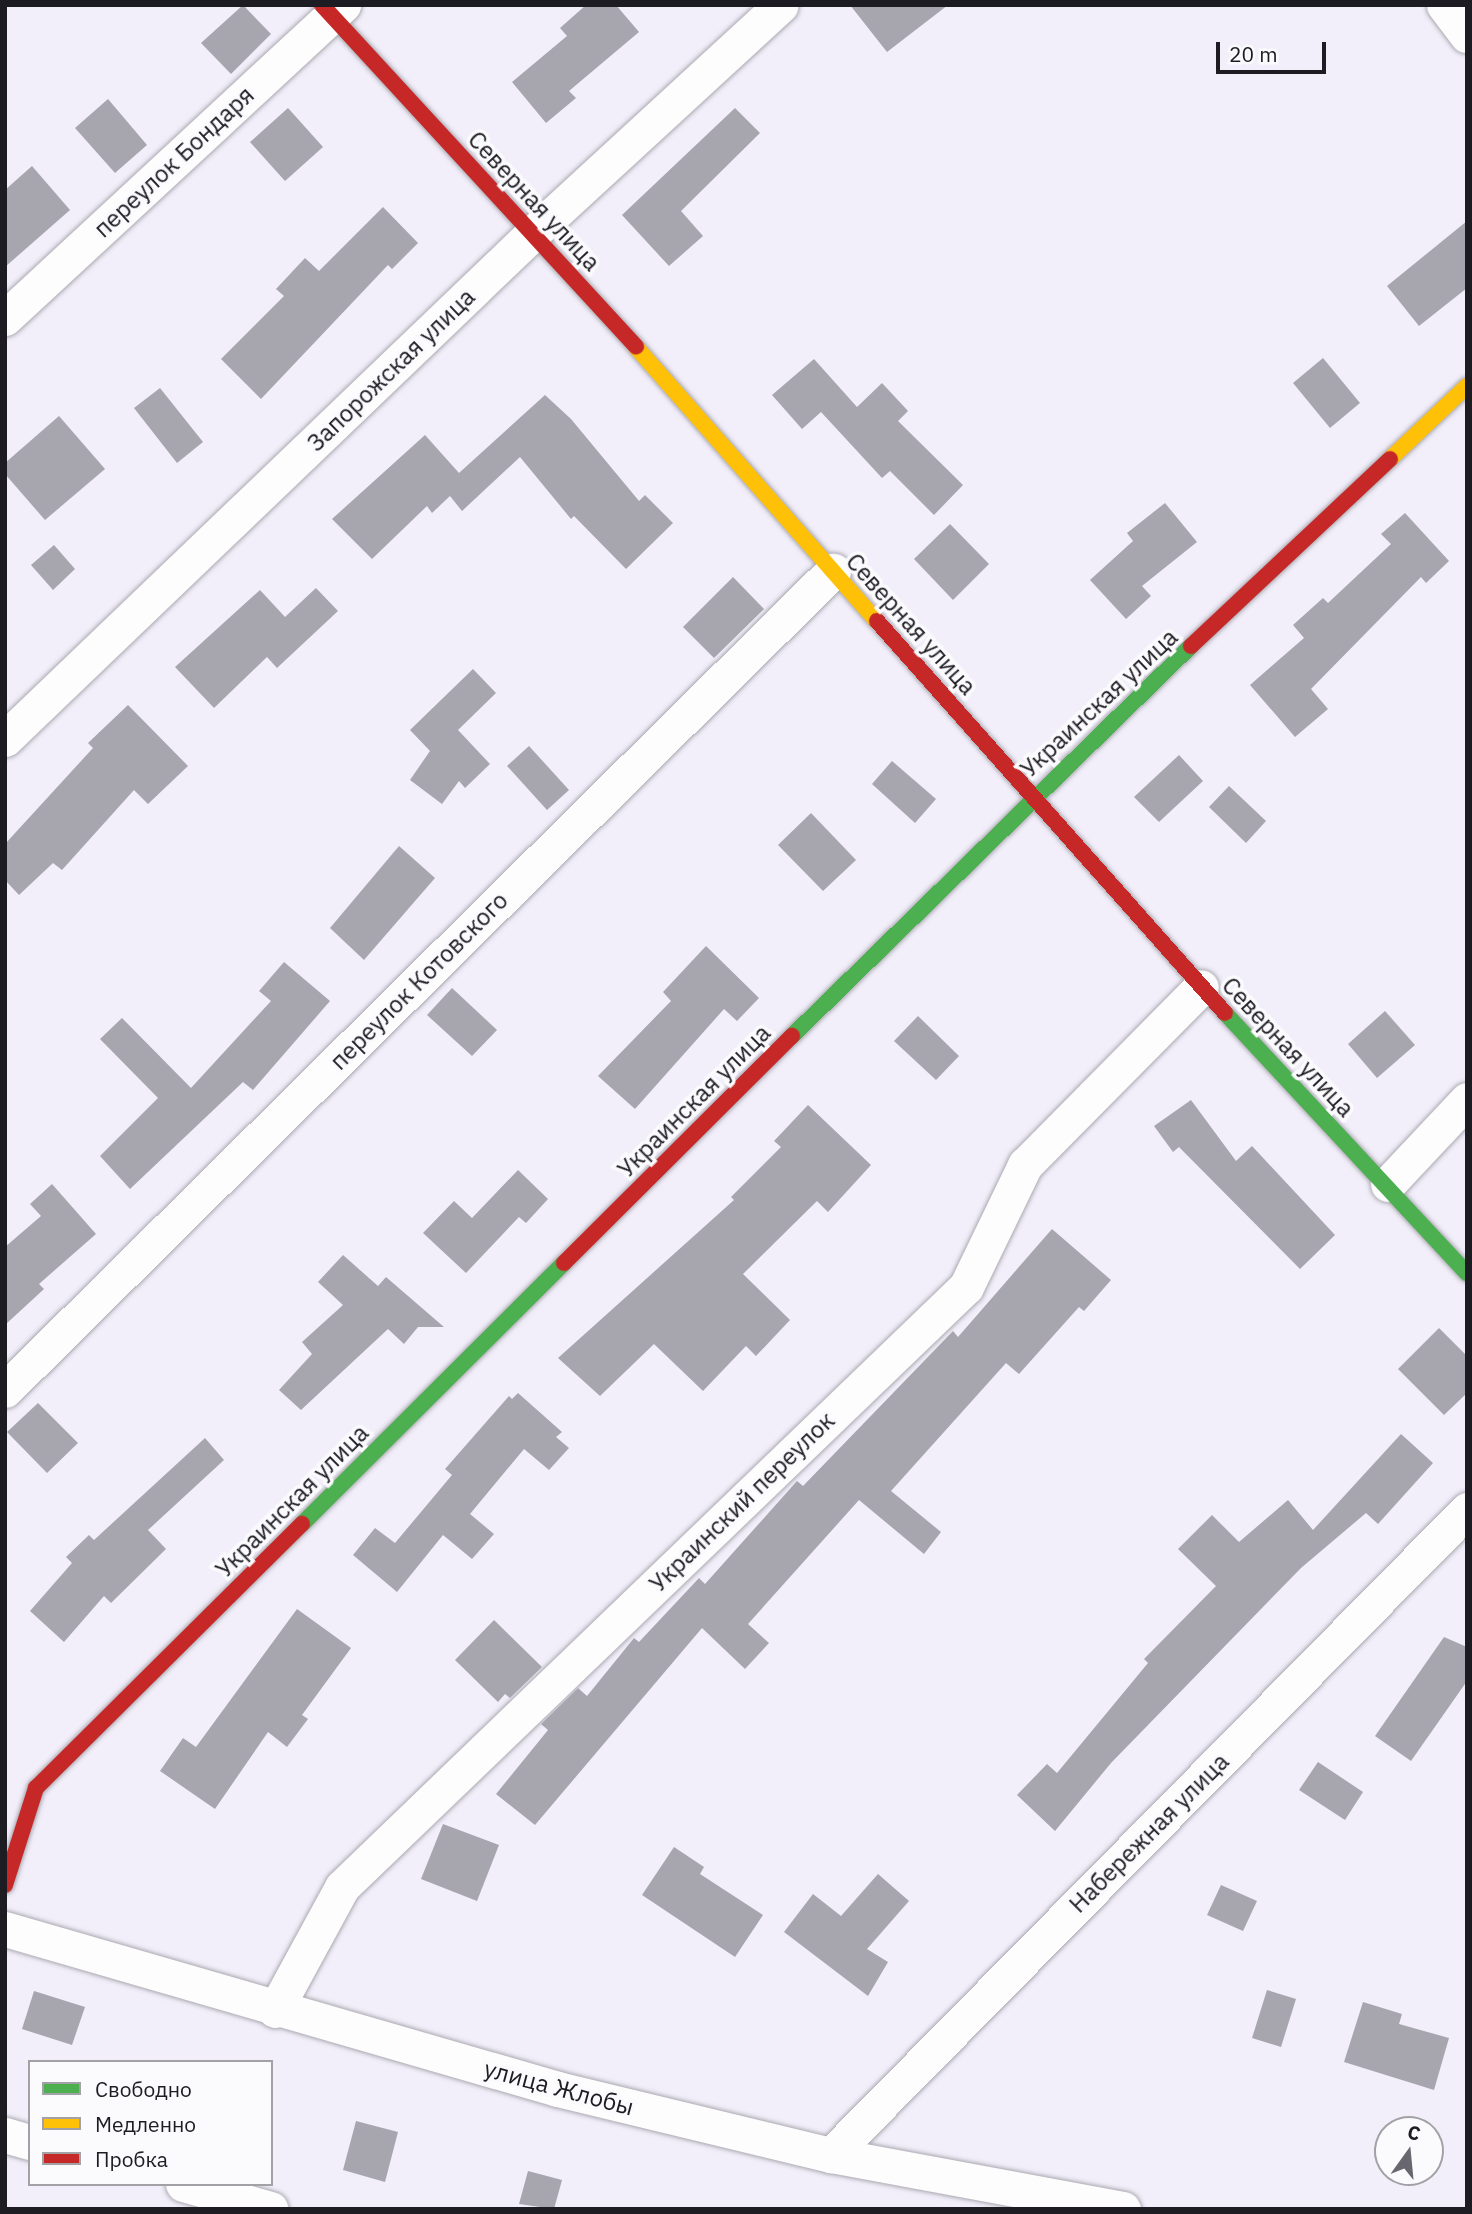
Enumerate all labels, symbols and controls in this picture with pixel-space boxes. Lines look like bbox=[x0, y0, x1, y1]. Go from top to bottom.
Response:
scale bar bbox=[1220, 28, 1330, 72]
text: 20 m bbox=[1229, 40, 1278, 68]
street label: переулок Бондаря bbox=[88, 81, 260, 243]
street label: Северная улица bbox=[462, 125, 606, 277]
street label: Запорожская улица bbox=[301, 282, 481, 458]
street label: Северная улица bbox=[840, 547, 982, 701]
street label: Украинская улица bbox=[1014, 623, 1184, 783]
street label: переулок Котовского bbox=[324, 886, 514, 1076]
street label: Северная улица bbox=[1216, 971, 1360, 1123]
street label: Украинская улица bbox=[612, 1019, 776, 1183]
street label: Украинский переулок bbox=[643, 1406, 841, 1598]
street label: Украинская улица bbox=[210, 1419, 374, 1583]
street label: Набережная улица bbox=[1063, 1747, 1235, 1919]
street label: улица Жлобы bbox=[481, 2054, 637, 2122]
legend bbox=[28, 2060, 273, 2186]
text: Свободно bbox=[95, 2075, 192, 2103]
text: Медленно bbox=[95, 2110, 196, 2138]
north arrow bbox=[1374, 2116, 1444, 2186]
text: С bbox=[1405, 2119, 1423, 2146]
text: Пробка bbox=[95, 2145, 168, 2173]

